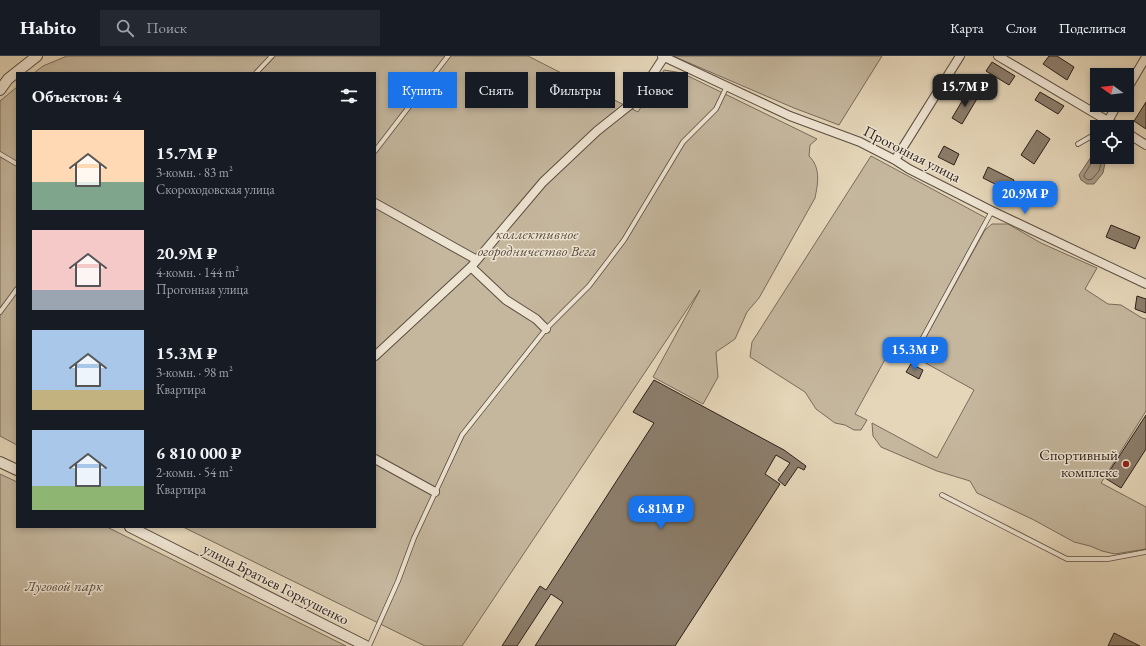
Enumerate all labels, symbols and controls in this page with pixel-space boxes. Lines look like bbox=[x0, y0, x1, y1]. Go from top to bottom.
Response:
search box bbox=[100, 10, 380, 46]
text: Habito bbox=[20, 15, 76, 40]
icon: search bbox=[114, 17, 136, 39]
text: Поиск bbox=[146, 18, 187, 37]
text: Карта bbox=[950, 19, 984, 37]
text: Слои bbox=[1006, 19, 1037, 37]
text: Поделиться bbox=[1059, 19, 1126, 37]
north arrow bbox=[1090, 68, 1134, 112]
map controls bbox=[1090, 68, 1134, 164]
chip: Купить bbox=[388, 72, 457, 108]
chip: Снять bbox=[465, 72, 528, 108]
chip: Фильтры bbox=[536, 72, 615, 108]
chip: Новое bbox=[623, 72, 688, 108]
pin: 15.7M ₽ bbox=[928, 74, 1002, 108]
text: 15.7M ₽ bbox=[942, 78, 988, 95]
text: Объектов: 4 bbox=[32, 85, 122, 107]
icon: filters bbox=[338, 85, 360, 107]
button: locate bbox=[1090, 120, 1134, 164]
street label: Прогонная улица bbox=[860, 121, 964, 186]
text: 15.7M ₽ bbox=[156, 142, 217, 164]
icon: home bbox=[64, 146, 112, 194]
text: 3-комн. · 83 m² bbox=[156, 164, 233, 181]
text: Скороходовская улица bbox=[156, 181, 275, 198]
pin: 20.9M ₽ bbox=[988, 181, 1062, 215]
text: 20.9M ₽ bbox=[1002, 185, 1048, 202]
park label: коллективное огородничество Вега bbox=[478, 224, 596, 260]
text: 20.9M ₽ bbox=[156, 242, 217, 264]
icon: home bbox=[64, 246, 112, 294]
text: 4-комн. · 144 m² bbox=[156, 264, 239, 281]
text: Прогонная улица bbox=[156, 281, 248, 298]
pin: 15.3M ₽ bbox=[878, 337, 952, 371]
text: 15.3M ₽ bbox=[892, 341, 938, 358]
text: 15.3M ₽ bbox=[156, 342, 217, 364]
icon: home bbox=[64, 346, 112, 394]
text: 3-комн. · 98 m² bbox=[156, 364, 233, 381]
text: Квартира bbox=[156, 381, 206, 398]
text: 6 810 000 ₽ bbox=[156, 442, 242, 464]
place label: Спортивный комплекс bbox=[1039, 445, 1118, 481]
icon: home bbox=[64, 446, 112, 494]
marker: Спортивный комплекс bbox=[1121, 459, 1131, 469]
text: 2-комн. · 54 m² bbox=[156, 464, 233, 481]
text: Квартира bbox=[156, 481, 206, 498]
pin: 6.81M ₽ bbox=[624, 496, 698, 530]
text: 6.81M ₽ bbox=[638, 500, 684, 517]
street label: улица Братьев Горкушенко bbox=[200, 538, 352, 629]
park label: Луговой парк bbox=[24, 576, 104, 595]

